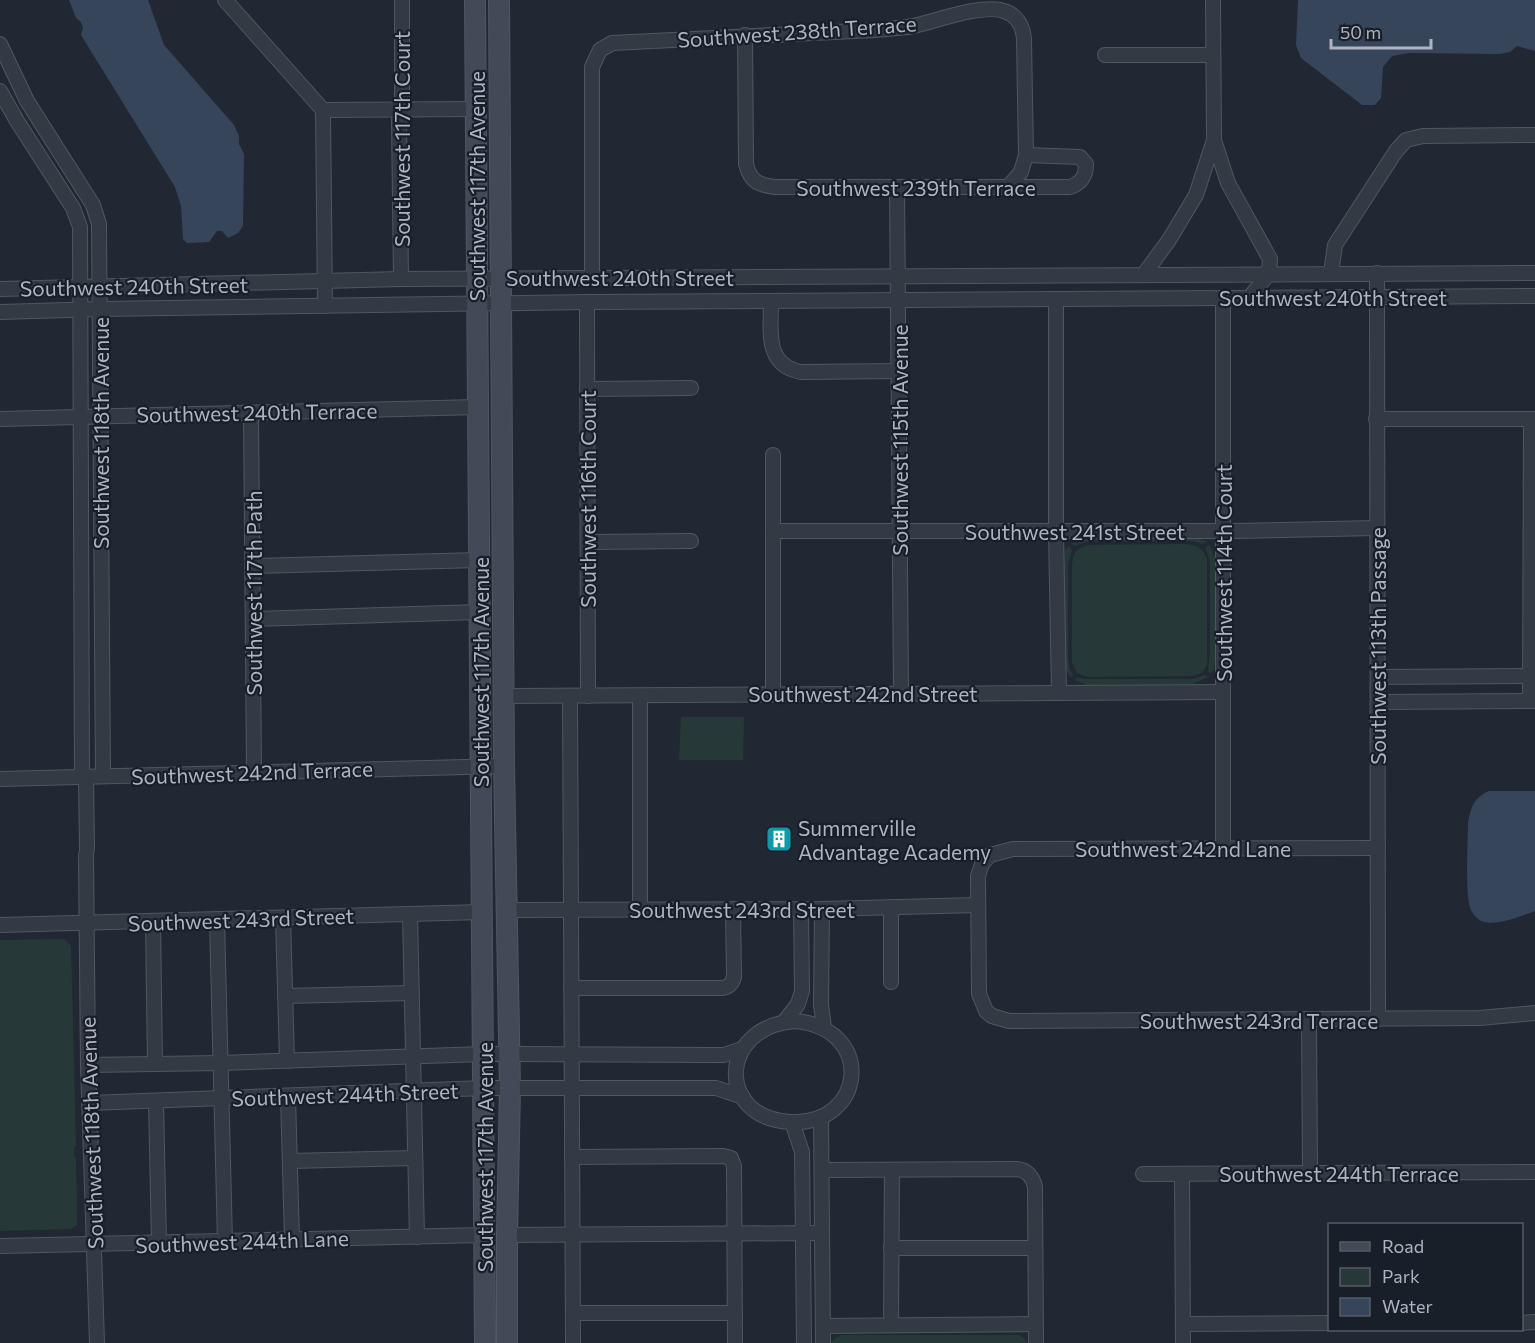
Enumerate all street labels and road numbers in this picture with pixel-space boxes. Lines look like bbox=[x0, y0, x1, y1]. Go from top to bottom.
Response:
street label: Southwest 238th Terrace bbox=[677, 10, 917, 52]
street label: Southwest 117th Court bbox=[389, 31, 414, 247]
street label: Southwest 117th Avenue bbox=[464, 71, 489, 301]
street label: Southwest 239th Terrace bbox=[796, 175, 1036, 200]
street label: Southwest 240th Street bbox=[506, 265, 734, 290]
street label: Southwest 240th Street bbox=[20, 272, 248, 300]
street label: Southwest 240th Street bbox=[1219, 285, 1447, 310]
street label: Southwest 118th Avenue bbox=[88, 317, 113, 549]
street label: Southwest 115th Avenue bbox=[887, 324, 912, 556]
street label: Southwest 116th Court bbox=[575, 390, 600, 608]
street label: Southwest 240th Terrace bbox=[136, 397, 378, 427]
street label: Southwest 114th Court bbox=[1211, 464, 1236, 682]
street label: Southwest 117th Path bbox=[241, 490, 266, 696]
street label: Southwest 241st Street bbox=[965, 519, 1185, 544]
street label: Southwest 113th Passage bbox=[1365, 527, 1390, 765]
street label: Southwest 117th Avenue bbox=[468, 557, 493, 787]
street label: Southwest 242nd Street bbox=[748, 681, 978, 706]
street label: Southwest 242nd Terrace bbox=[131, 755, 373, 789]
street label: Southwest 242nd Lane bbox=[1075, 836, 1291, 861]
street label: Southwest 243rd Street bbox=[629, 897, 855, 922]
street label: Southwest 243rd Street bbox=[128, 903, 354, 935]
street label: Southwest 243rd Terrace bbox=[1140, 1008, 1378, 1033]
street label: Southwest 118th Avenue bbox=[74, 1017, 108, 1249]
street label: Southwest 117th Avenue bbox=[472, 1042, 497, 1272]
street label: Southwest 244th Street bbox=[231, 1078, 459, 1110]
street label: Southwest 244th Terrace bbox=[1219, 1161, 1459, 1186]
street label: Southwest 244th Lane bbox=[135, 1225, 349, 1257]

